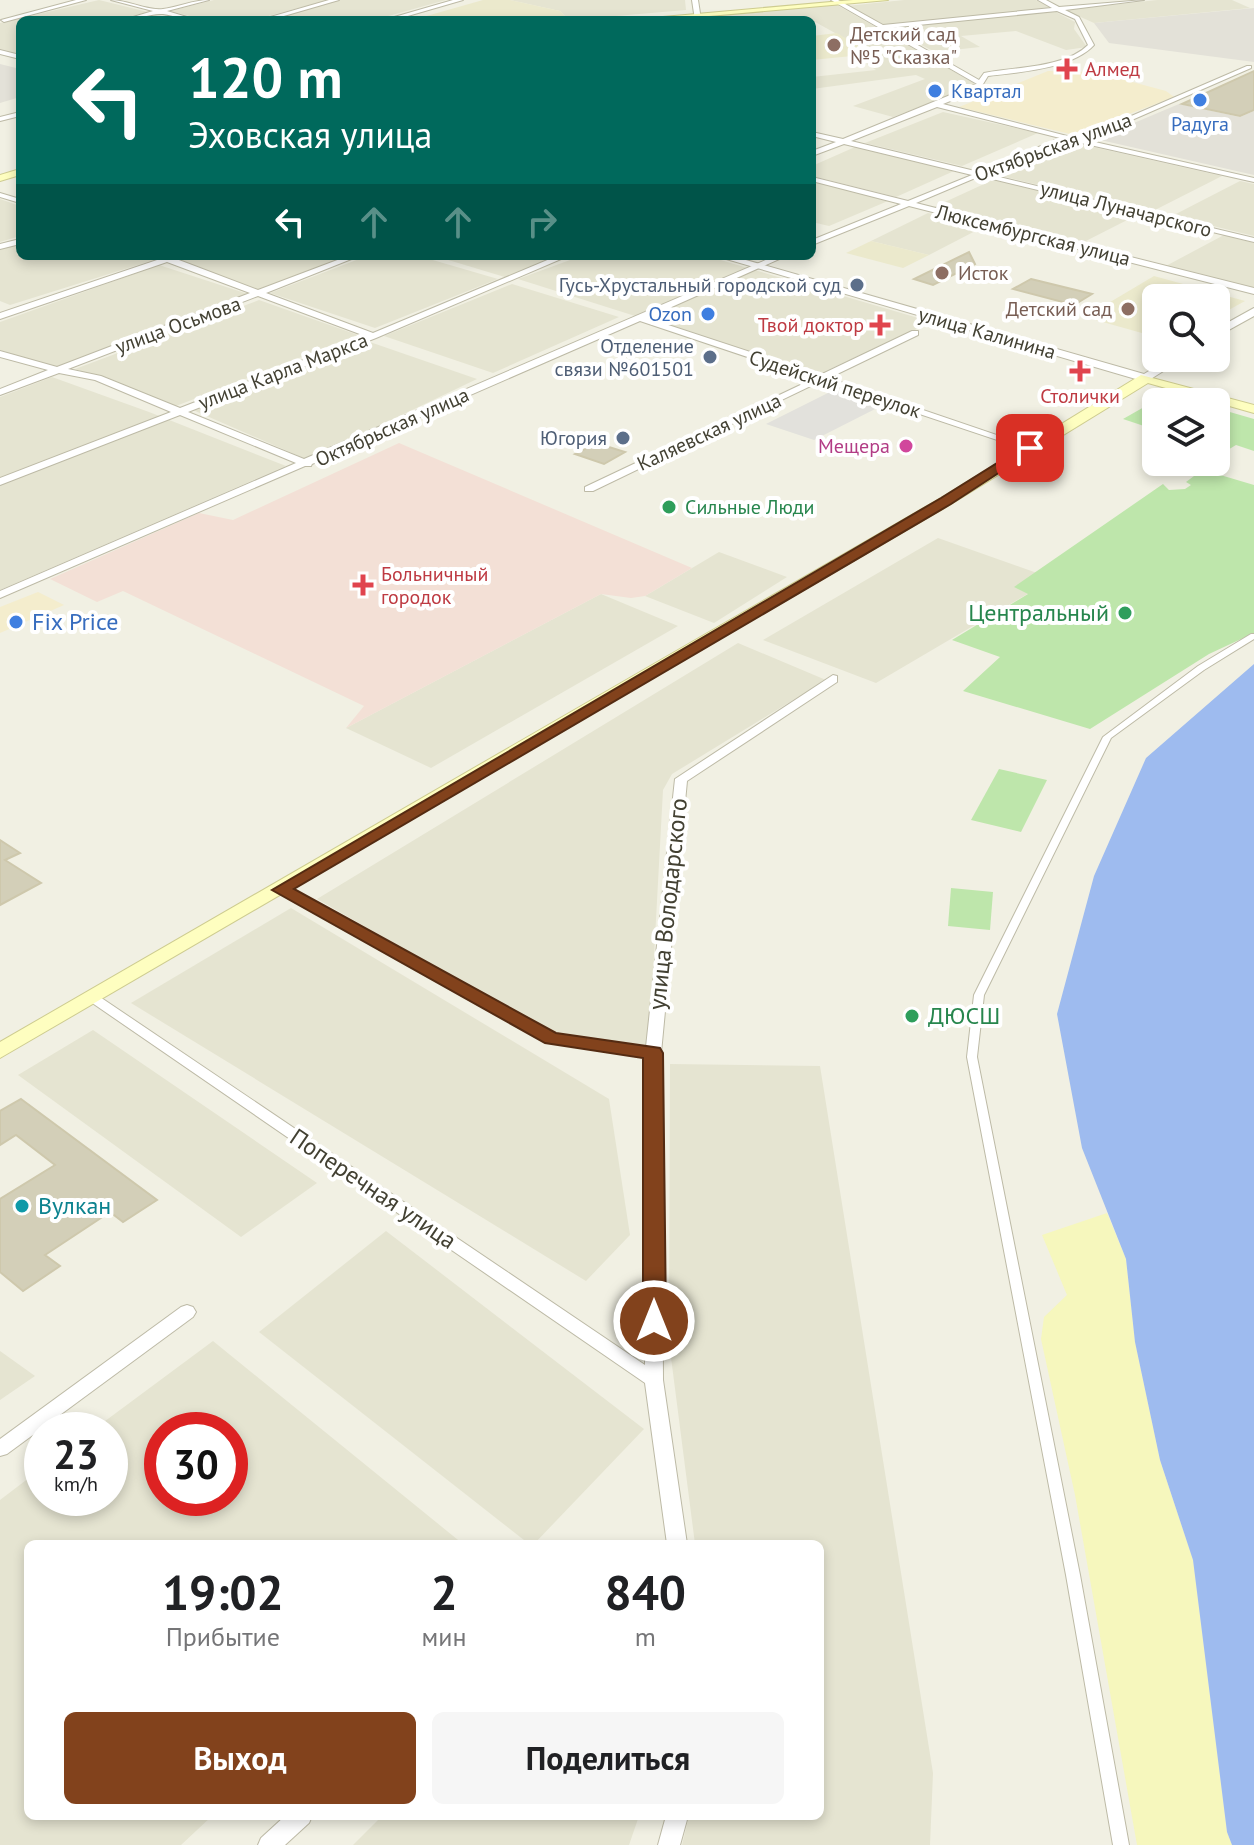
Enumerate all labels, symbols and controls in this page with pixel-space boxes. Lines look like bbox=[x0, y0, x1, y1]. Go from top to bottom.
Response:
place label: Детский сад №5 "Сказка" bbox=[850, 21, 957, 70]
marker: Детский сад №5 "Сказка" bbox=[825, 36, 843, 54]
text: 120 m bbox=[188, 41, 343, 113]
icon: left bbox=[56, 48, 160, 152]
place label: Алмед bbox=[1085, 56, 1140, 82]
marker: Алмед bbox=[1056, 58, 1078, 80]
place label: Квартал bbox=[951, 78, 1022, 104]
marker: Квартал bbox=[926, 82, 944, 100]
marker: Радуга bbox=[1191, 91, 1209, 109]
street label: Октябрьская улица bbox=[971, 106, 1135, 188]
text: Эховская улица bbox=[188, 111, 432, 158]
place label: Радуга bbox=[1171, 111, 1229, 137]
street label: улица Луначарского bbox=[1037, 175, 1215, 243]
street label: Люксембургская улица bbox=[932, 198, 1133, 272]
icon: left bbox=[268, 200, 312, 244]
icon: ahead bbox=[352, 200, 396, 244]
icon: ahead bbox=[436, 200, 480, 244]
icon: right bbox=[520, 200, 564, 244]
place label: Исток bbox=[958, 260, 1009, 286]
marker: Исток bbox=[933, 264, 951, 282]
place label: Гусь-Хрустальный городской суд bbox=[559, 272, 841, 298]
marker: Гусь-Хрустальный городской суд bbox=[848, 276, 866, 294]
map controls bbox=[1142, 284, 1230, 476]
button: search bbox=[1142, 284, 1230, 372]
street label: улица Осьмова bbox=[112, 290, 244, 360]
place label: Детский сад bbox=[1006, 296, 1112, 322]
marker: Детский сад bbox=[1119, 300, 1137, 318]
place label: Ozon bbox=[649, 301, 692, 327]
street label: улица Калинина bbox=[915, 301, 1059, 365]
marker: Ozon bbox=[699, 305, 717, 323]
place label: Твой доктор bbox=[758, 312, 864, 338]
marker: Твой доктор bbox=[871, 316, 889, 334]
street label: улица Карла Маркса bbox=[195, 327, 371, 415]
place label: Отделение связи №601501 bbox=[555, 333, 694, 382]
street label: Судейский переулок bbox=[746, 344, 924, 424]
marker: Отделение связи №601501 bbox=[701, 348, 719, 366]
marker: Столички bbox=[1071, 362, 1089, 380]
street label: Октябрьская улица bbox=[311, 381, 473, 473]
place label: Столички bbox=[1040, 383, 1120, 409]
street label: Каляевская улица bbox=[633, 387, 785, 477]
button: layers bbox=[1142, 388, 1230, 476]
pin bbox=[996, 414, 1064, 482]
place label: Югория bbox=[540, 425, 607, 451]
icon: arrive bbox=[1008, 426, 1052, 470]
marker: Югория bbox=[614, 429, 632, 447]
place label: Мещера bbox=[818, 433, 890, 459]
marker: Мещера bbox=[897, 437, 915, 455]
place label: Сильные Люди bbox=[685, 494, 814, 520]
marker: Сильные Люди bbox=[660, 498, 678, 516]
place label: Больничный городок bbox=[381, 561, 488, 610]
marker: Больничный городок bbox=[352, 574, 374, 596]
place label: Центральный bbox=[968, 597, 1109, 628]
marker: Центральный bbox=[1116, 604, 1134, 622]
place label: Fix Price bbox=[32, 606, 119, 637]
marker: Fix Price bbox=[7, 613, 25, 631]
street label: улица Володарского bbox=[641, 796, 694, 1012]
place label: ДЮСШ bbox=[928, 1000, 1000, 1031]
marker: ДЮСШ bbox=[903, 1007, 921, 1025]
street label: Поперечная улица bbox=[284, 1121, 463, 1256]
place label: Вулкан bbox=[38, 1190, 111, 1221]
marker: Вулкан bbox=[13, 1197, 31, 1215]
position arrow bbox=[612, 1279, 696, 1363]
speed limit sign: 30 bbox=[144, 1412, 248, 1516]
text: 23 bbox=[53, 1428, 99, 1480]
text: km/h bbox=[54, 1471, 98, 1497]
text: 19:02 bbox=[162, 1561, 284, 1623]
text: 2 bbox=[430, 1561, 458, 1623]
text: 840 bbox=[604, 1561, 686, 1623]
text: Прибытие bbox=[166, 1620, 280, 1653]
text: мин bbox=[422, 1620, 467, 1653]
text: m bbox=[635, 1620, 656, 1653]
button: Выход bbox=[64, 1712, 416, 1804]
button: Поделиться bbox=[432, 1712, 784, 1804]

